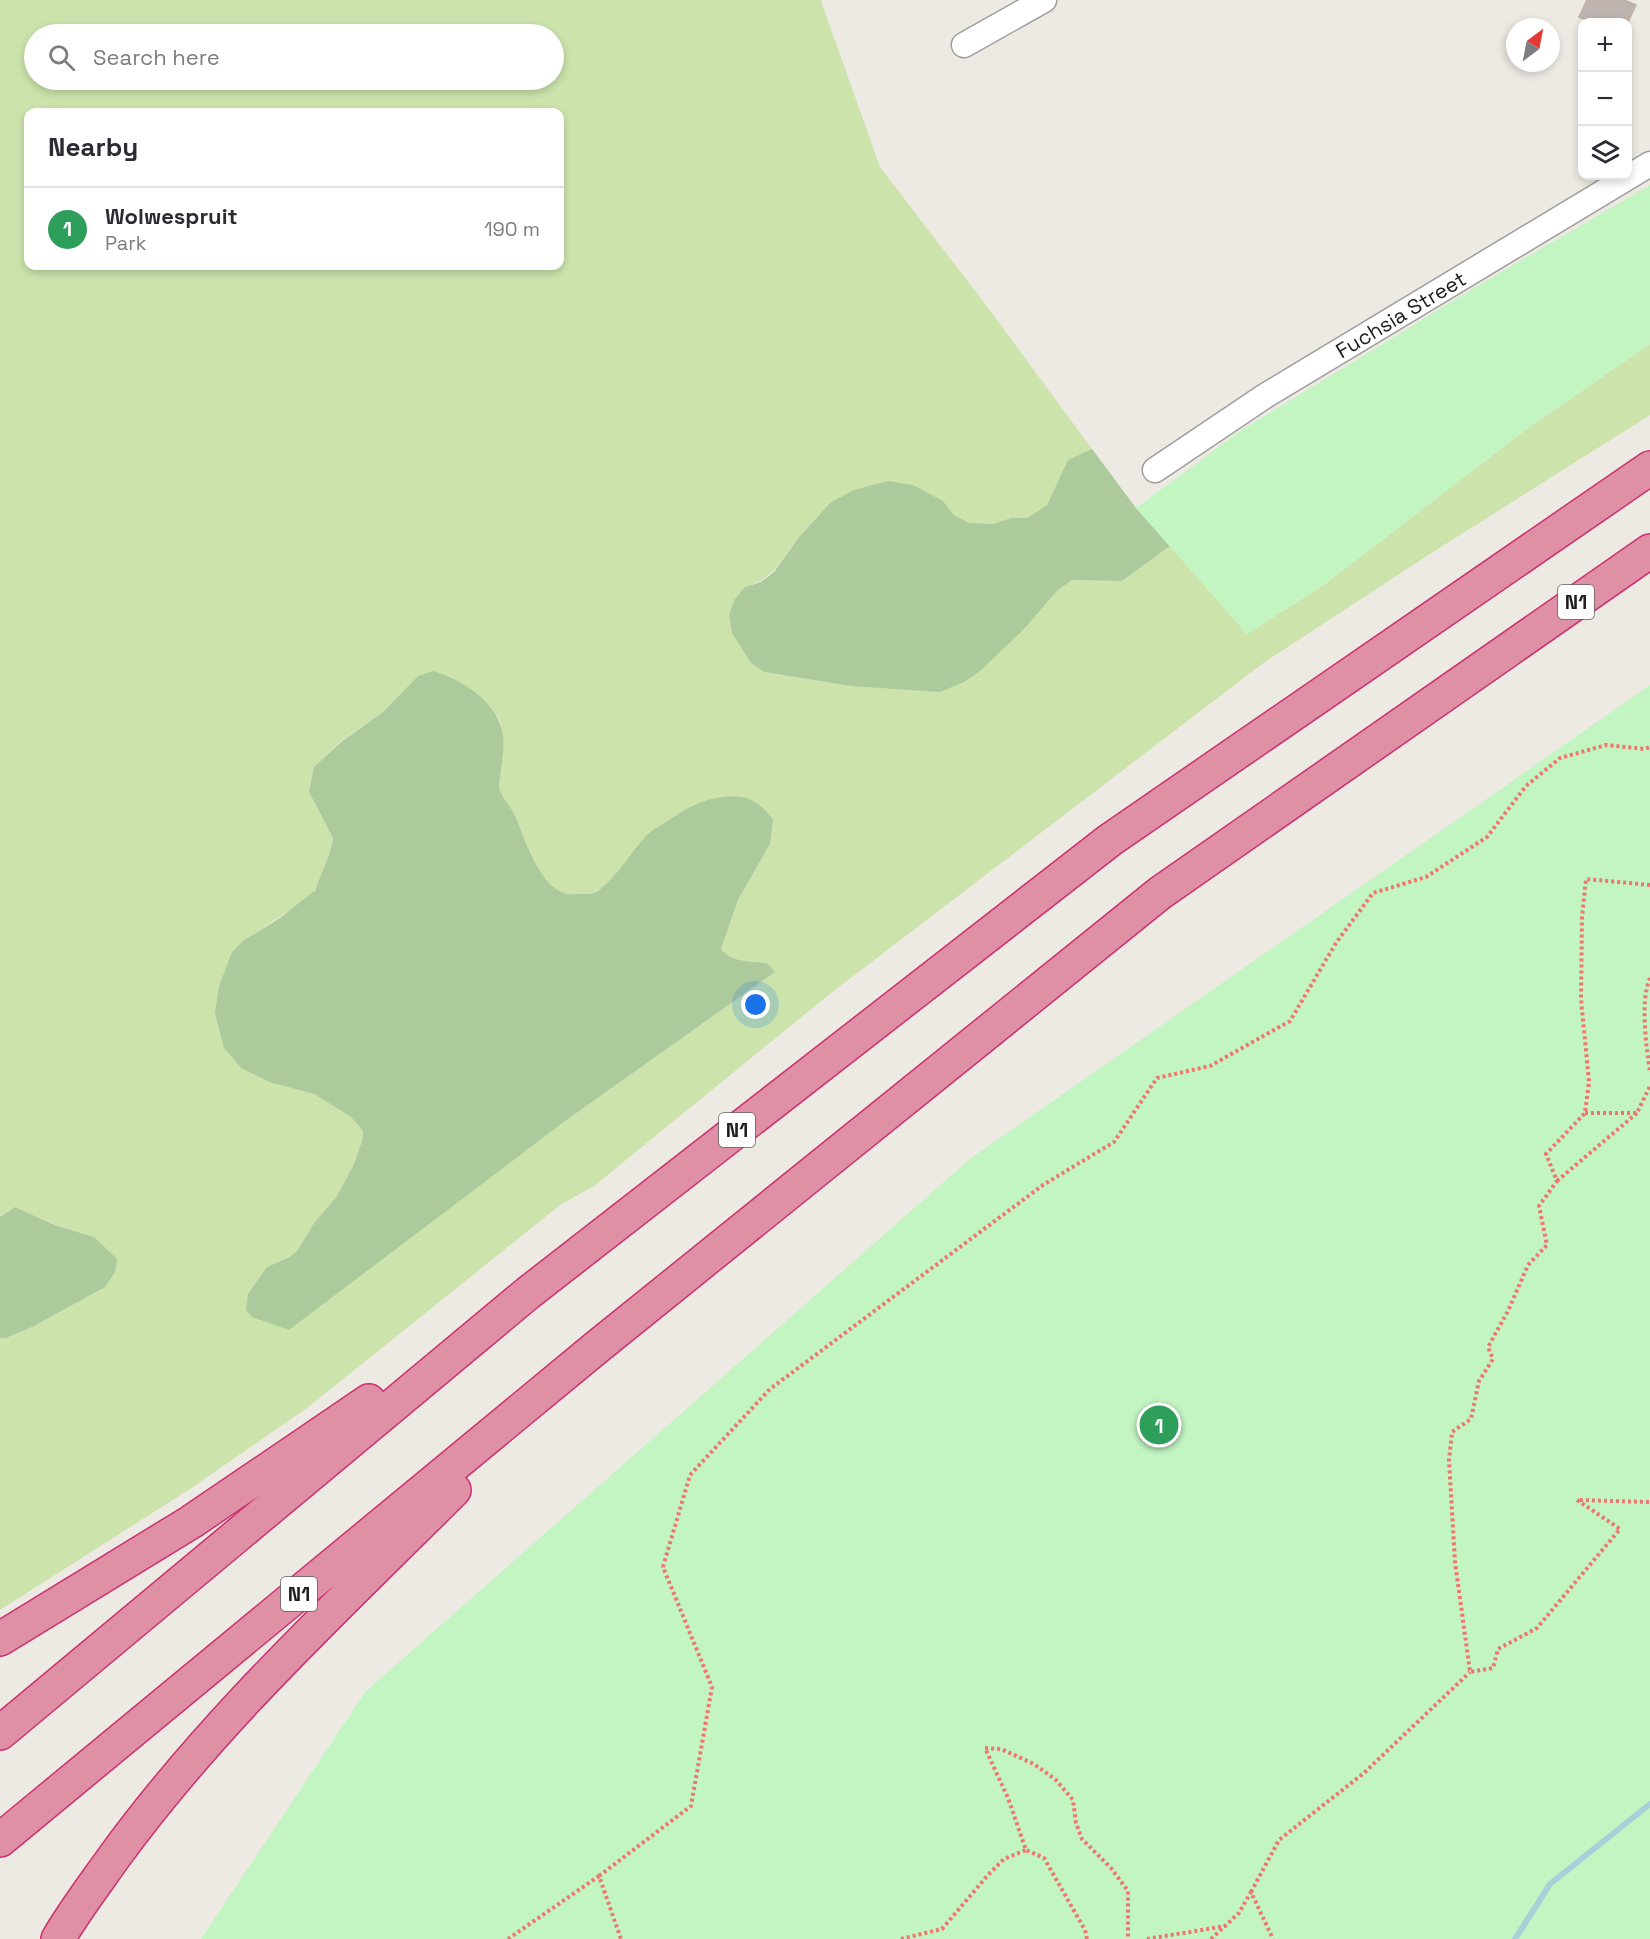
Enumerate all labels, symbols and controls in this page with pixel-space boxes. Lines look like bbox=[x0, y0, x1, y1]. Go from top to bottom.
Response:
north arrow bbox=[1506, 18, 1560, 72]
map controls bbox=[1578, 18, 1632, 180]
button: + bbox=[1578, 18, 1632, 72]
search box bbox=[24, 24, 564, 90]
icon: search bbox=[45, 41, 78, 74]
text: Search here bbox=[93, 43, 220, 71]
button: − bbox=[1578, 72, 1632, 126]
button: layers bbox=[1578, 126, 1632, 180]
text: Nearby bbox=[48, 130, 138, 164]
text: Wolwespruit bbox=[105, 202, 238, 230]
text: 1 bbox=[63, 216, 72, 242]
text: 190 m bbox=[484, 216, 540, 242]
text: Park bbox=[105, 230, 147, 256]
street label: Fuchsia Street bbox=[1331, 265, 1471, 364]
road number: N1 bbox=[1558, 585, 1594, 619]
your location bbox=[741, 990, 770, 1019]
road number: N1 bbox=[719, 1113, 755, 1147]
pin: 1 bbox=[1140, 1402, 1178, 1448]
road number: N1 bbox=[281, 1577, 317, 1611]

